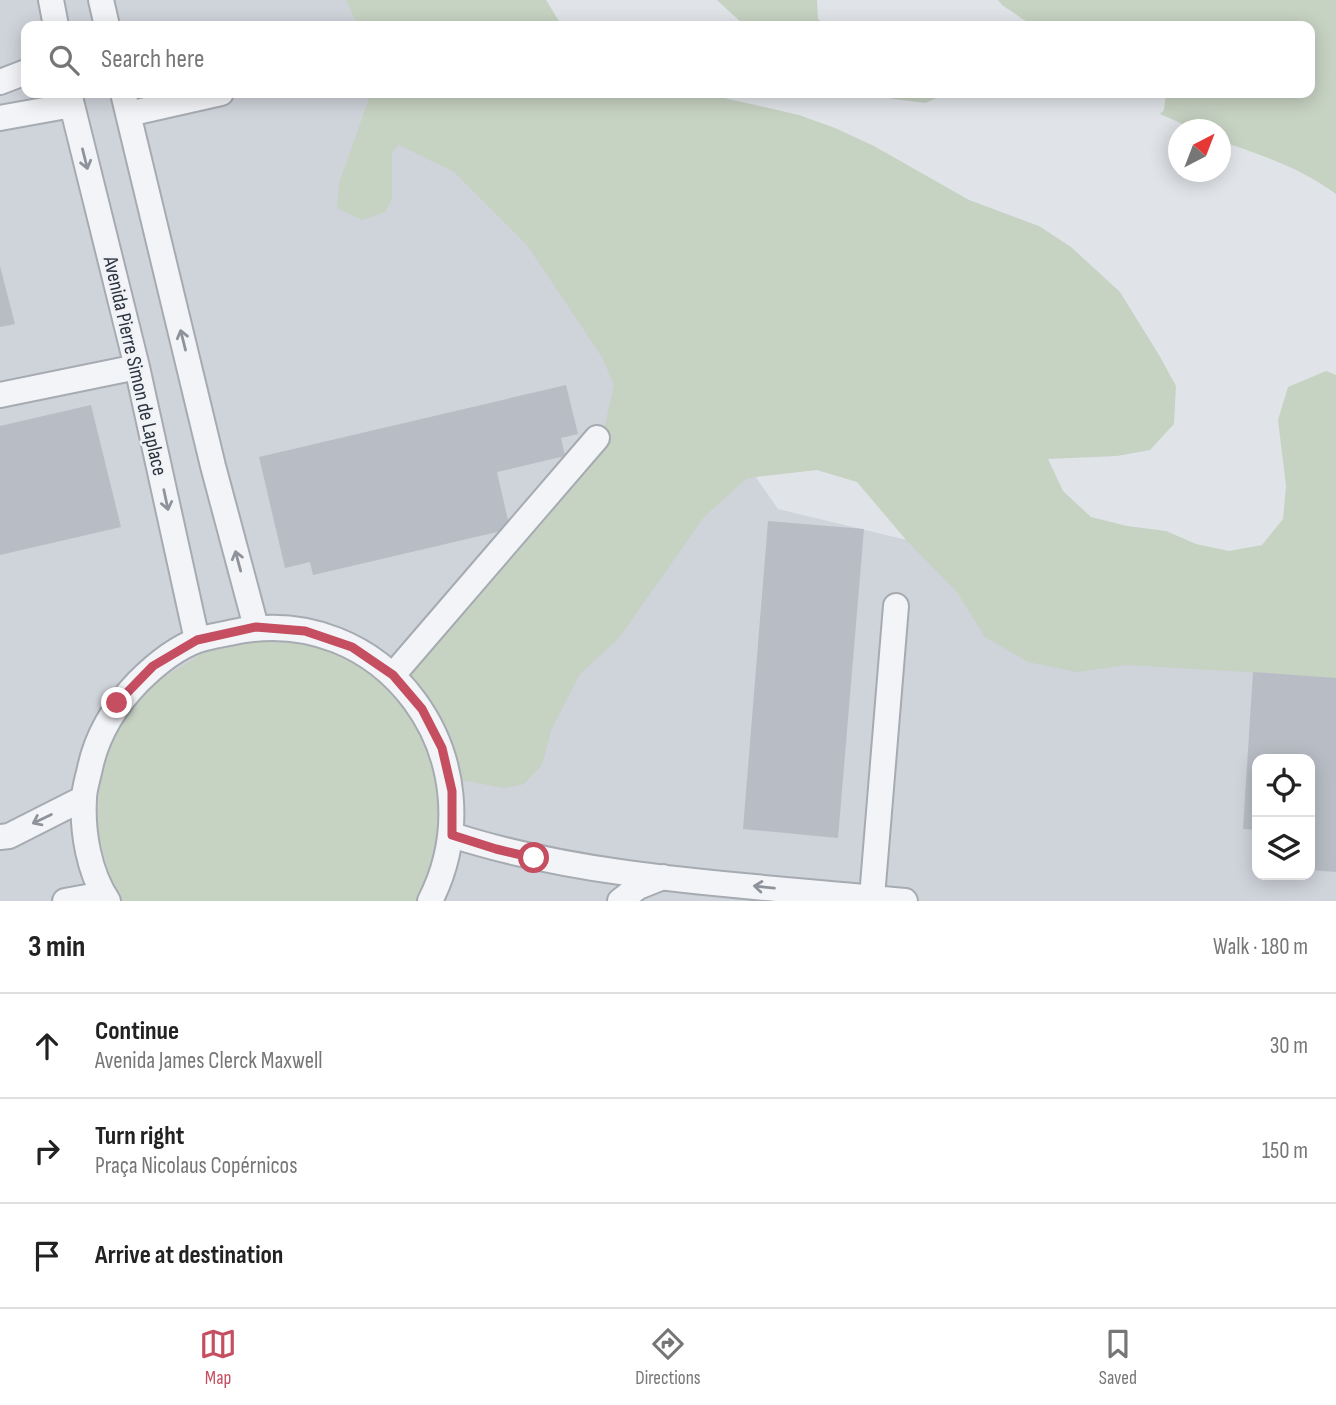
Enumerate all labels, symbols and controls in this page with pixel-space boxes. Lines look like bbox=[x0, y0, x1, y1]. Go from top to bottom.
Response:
search box bbox=[21, 21, 1315, 98]
icon: search bbox=[45, 41, 83, 79]
text: Search here bbox=[101, 44, 204, 75]
north arrow bbox=[1168, 119, 1231, 182]
one-way arrow bbox=[79, 147, 92, 170]
street label: Avenida Pierre Simon de Laplace bbox=[97, 253, 172, 478]
one-way arrow bbox=[176, 329, 189, 352]
one-way arrow bbox=[160, 488, 173, 511]
one-way arrow bbox=[231, 550, 244, 573]
route end bbox=[101, 687, 132, 718]
map controls bbox=[1252, 754, 1315, 880]
button: locate bbox=[1252, 754, 1315, 817]
one-way arrow bbox=[32, 812, 53, 826]
button: layers bbox=[1252, 817, 1315, 880]
route start bbox=[518, 842, 549, 873]
one-way arrow bbox=[754, 880, 776, 893]
text: 3 min bbox=[28, 929, 85, 965]
text: Walk · 180 m bbox=[1213, 933, 1308, 961]
text: Continue bbox=[95, 1016, 179, 1047]
icon: ahead bbox=[28, 1027, 66, 1065]
text: 30 m bbox=[1270, 1032, 1308, 1060]
text: Avenida James Clerck Maxwell bbox=[95, 1047, 323, 1075]
text: Turn right bbox=[95, 1121, 184, 1152]
icon: right bbox=[28, 1132, 66, 1170]
text: 150 m bbox=[1262, 1137, 1308, 1165]
text: Praça Nicolaus Copérnicos bbox=[95, 1152, 297, 1180]
icon: arrive bbox=[28, 1237, 66, 1275]
text: Arrive at destination bbox=[95, 1240, 283, 1271]
tab: Map bbox=[199, 1325, 237, 1390]
tab: Directions bbox=[635, 1325, 701, 1390]
tab: Saved bbox=[1099, 1325, 1137, 1390]

